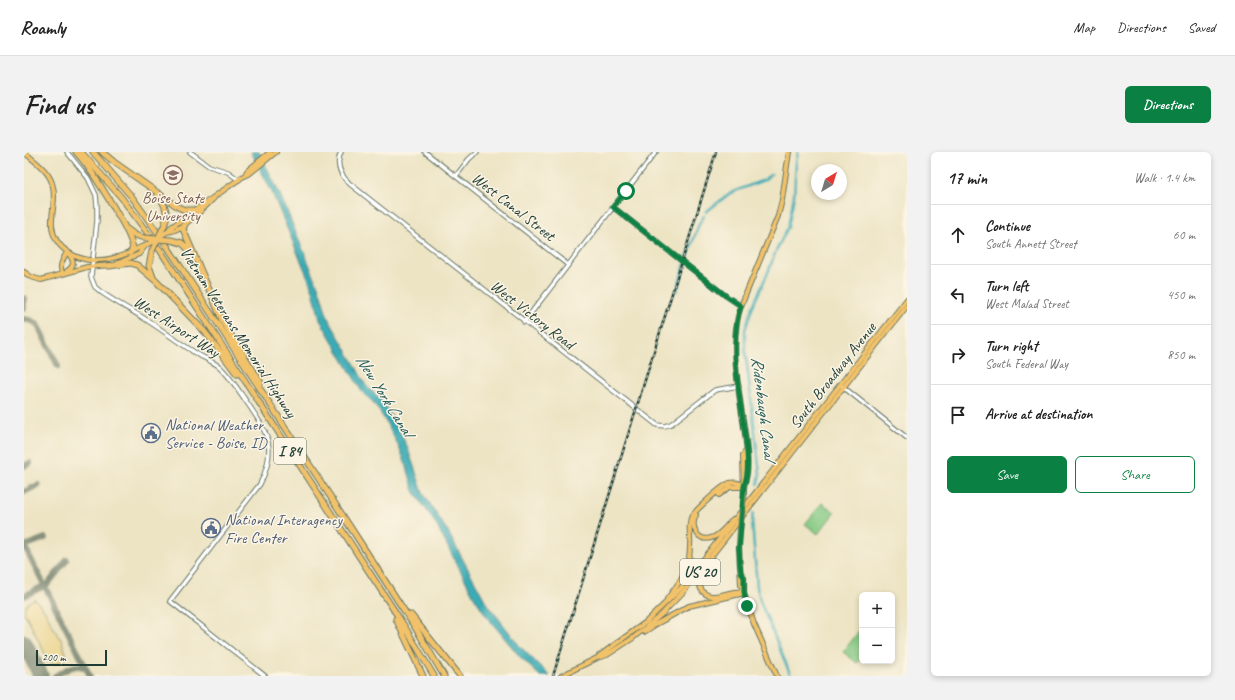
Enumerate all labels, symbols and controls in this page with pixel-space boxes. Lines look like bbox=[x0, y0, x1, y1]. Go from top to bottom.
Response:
text: Roamly bbox=[20, 16, 66, 40]
text: Map bbox=[1074, 19, 1095, 36]
text: Directions bbox=[1117, 19, 1166, 36]
text: Saved bbox=[1188, 19, 1215, 36]
button: Directions bbox=[1125, 86, 1211, 123]
text: Find us bbox=[24, 87, 94, 122]
school or university icon: Boise State University bbox=[162, 164, 184, 186]
north arrow bbox=[811, 164, 847, 200]
street label: West Canal Street bbox=[468, 168, 560, 247]
text: 17 min bbox=[947, 168, 987, 189]
text: Walk · 1.4 km bbox=[1134, 170, 1195, 186]
route start bbox=[617, 182, 635, 200]
place label: Boise State University bbox=[142, 188, 206, 226]
text: Continue bbox=[985, 217, 1030, 236]
icon: ahead bbox=[947, 224, 969, 246]
text: 60 m bbox=[1173, 227, 1195, 243]
text: South Annett Street bbox=[985, 236, 1076, 252]
street label: Vietnam Veterans Memorial Highway bbox=[175, 243, 302, 423]
street label: West Victory Road bbox=[486, 276, 581, 355]
text: Turn left bbox=[985, 277, 1028, 296]
icon: left bbox=[947, 284, 969, 306]
text: 450 m bbox=[1167, 287, 1195, 303]
street label: West Airport Way bbox=[130, 292, 225, 363]
text: West Malad Street bbox=[985, 296, 1069, 312]
street label: South Broadway Avenue bbox=[785, 317, 882, 433]
text: Turn right bbox=[985, 337, 1038, 356]
icon: right bbox=[947, 344, 969, 366]
text: 850 m bbox=[1167, 347, 1195, 363]
water label: New York Canal bbox=[351, 351, 421, 445]
water label: Ridenbaugh Canal bbox=[747, 356, 781, 467]
text: South Federal Way bbox=[985, 356, 1068, 372]
icon: arrive bbox=[947, 404, 969, 426]
text: Arrive at destination bbox=[985, 405, 1092, 424]
place label: National Weather Service - Boise, ID bbox=[165, 415, 268, 453]
public building icon: National Weather Service - Boise, ID bbox=[140, 422, 162, 444]
road number: I 84 bbox=[274, 438, 306, 464]
button: Save bbox=[947, 456, 1067, 493]
button: Share bbox=[1075, 456, 1195, 493]
place label: National Interagency Fire Center bbox=[225, 510, 344, 548]
public building icon: National Interagency Fire Center bbox=[200, 517, 222, 539]
road number: US 20 bbox=[680, 559, 720, 585]
map controls bbox=[859, 592, 895, 664]
button: + bbox=[859, 592, 895, 628]
route end bbox=[738, 597, 756, 615]
button: − bbox=[859, 628, 895, 664]
scale bar bbox=[36, 648, 107, 667]
text: 200 m bbox=[42, 650, 66, 664]

